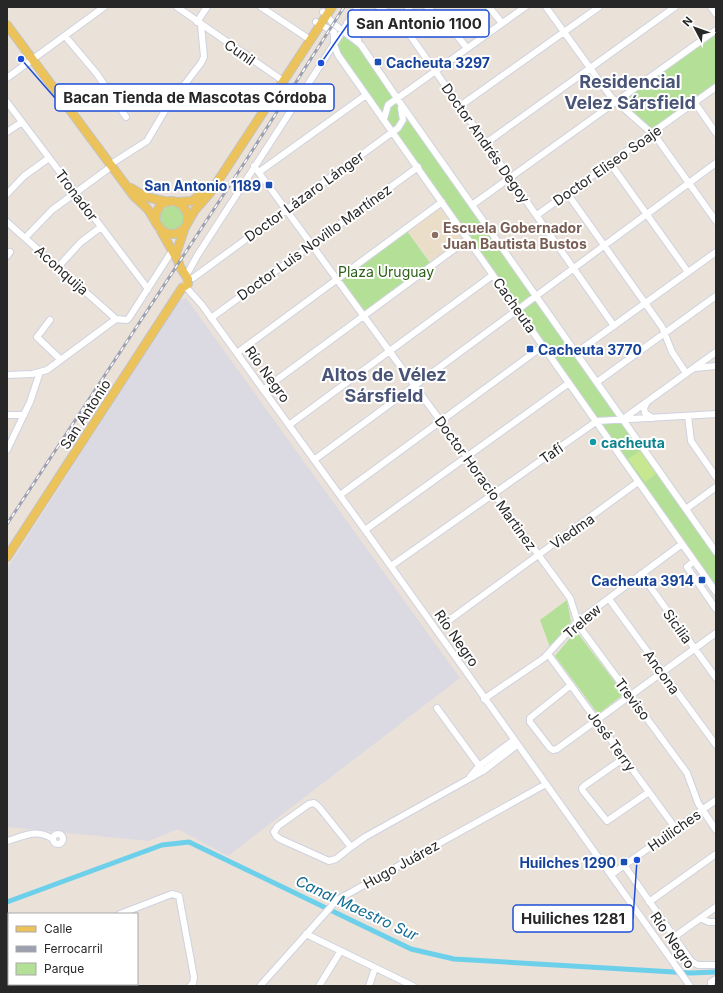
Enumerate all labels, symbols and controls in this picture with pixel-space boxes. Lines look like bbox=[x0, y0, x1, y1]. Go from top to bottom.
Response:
north arrow bbox=[675, 8, 715, 48]
callout: San Antonio 1100 bbox=[348, 10, 489, 37]
text: San Antonio 1100 bbox=[356, 14, 482, 33]
text: N bbox=[679, 14, 695, 29]
street label: Cunil bbox=[221, 35, 259, 69]
place label: Cacheuta 3297 bbox=[386, 54, 490, 71]
marker: Cacheuta 3297 bbox=[373, 57, 383, 67]
district label: Residencial Velez Sársfield bbox=[564, 71, 696, 113]
street label: Doctor Andrés Degoy bbox=[438, 80, 534, 206]
callout: Bacan Tienda de Mascotas Córdoba bbox=[55, 84, 334, 111]
text: Bacan Tienda de Mascotas Córdoba bbox=[63, 88, 327, 107]
street label: Doctor Eliseo Soaje bbox=[549, 121, 665, 209]
street label: Doctor Lázaro Lánger bbox=[241, 147, 367, 245]
street label: Tronador bbox=[52, 166, 102, 224]
place label: San Antonio 1189 bbox=[144, 177, 261, 194]
street label: Doctor Luis Novillo Martínez bbox=[234, 180, 394, 304]
marker: San Antonio 1189 bbox=[264, 180, 274, 190]
place label: Escuela Gobernador Juan Bautista Bustos bbox=[443, 219, 587, 252]
marker: Escuela Gobernador Juan Bautista Bustos bbox=[430, 230, 440, 240]
street label: Aconquija bbox=[32, 242, 92, 298]
park label: Plaza Uruguay bbox=[338, 263, 434, 280]
street label: Cacheuta bbox=[490, 274, 540, 336]
place label: Cacheuta 3770 bbox=[538, 341, 642, 358]
street label: Río Negro bbox=[242, 343, 294, 405]
marker: Cacheuta 3770 bbox=[525, 344, 535, 354]
district label: Altos de Vélez Sársfield bbox=[321, 364, 447, 406]
street label: San Antonio bbox=[56, 376, 114, 452]
street label: Doctor Horacio Martinez bbox=[431, 412, 541, 554]
place label: cacheuta bbox=[601, 434, 665, 451]
marker: cacheuta bbox=[588, 437, 598, 447]
street label: Tafí bbox=[536, 439, 566, 467]
street label: Viedma bbox=[547, 510, 597, 552]
place label: Cacheuta 3914 bbox=[591, 572, 694, 589]
marker: Cacheuta 3914 bbox=[697, 575, 707, 585]
street label: Trelew bbox=[560, 600, 604, 642]
street label: Sicilia bbox=[660, 605, 696, 647]
street label: Río Negro bbox=[431, 606, 483, 670]
street label: Ancona bbox=[640, 647, 684, 697]
street label: Treviso bbox=[612, 675, 654, 723]
street label: José Terry bbox=[584, 707, 640, 775]
street label: Huiliches bbox=[644, 806, 704, 854]
street label: Hugo Juárez bbox=[360, 836, 442, 892]
place label: Huilches 1290 bbox=[519, 854, 616, 871]
marker: Huilches 1290 bbox=[619, 857, 629, 867]
water label: Canal Maestro Sur bbox=[293, 871, 422, 945]
callout: Huiliches 1281 bbox=[513, 905, 633, 932]
street label: Río Negro bbox=[647, 908, 699, 972]
text: Huiliches 1281 bbox=[521, 909, 625, 928]
legend bbox=[8, 913, 138, 985]
text: Calle bbox=[44, 921, 72, 936]
text: Ferrocarril bbox=[44, 941, 103, 956]
text: Parque bbox=[44, 961, 84, 976]

